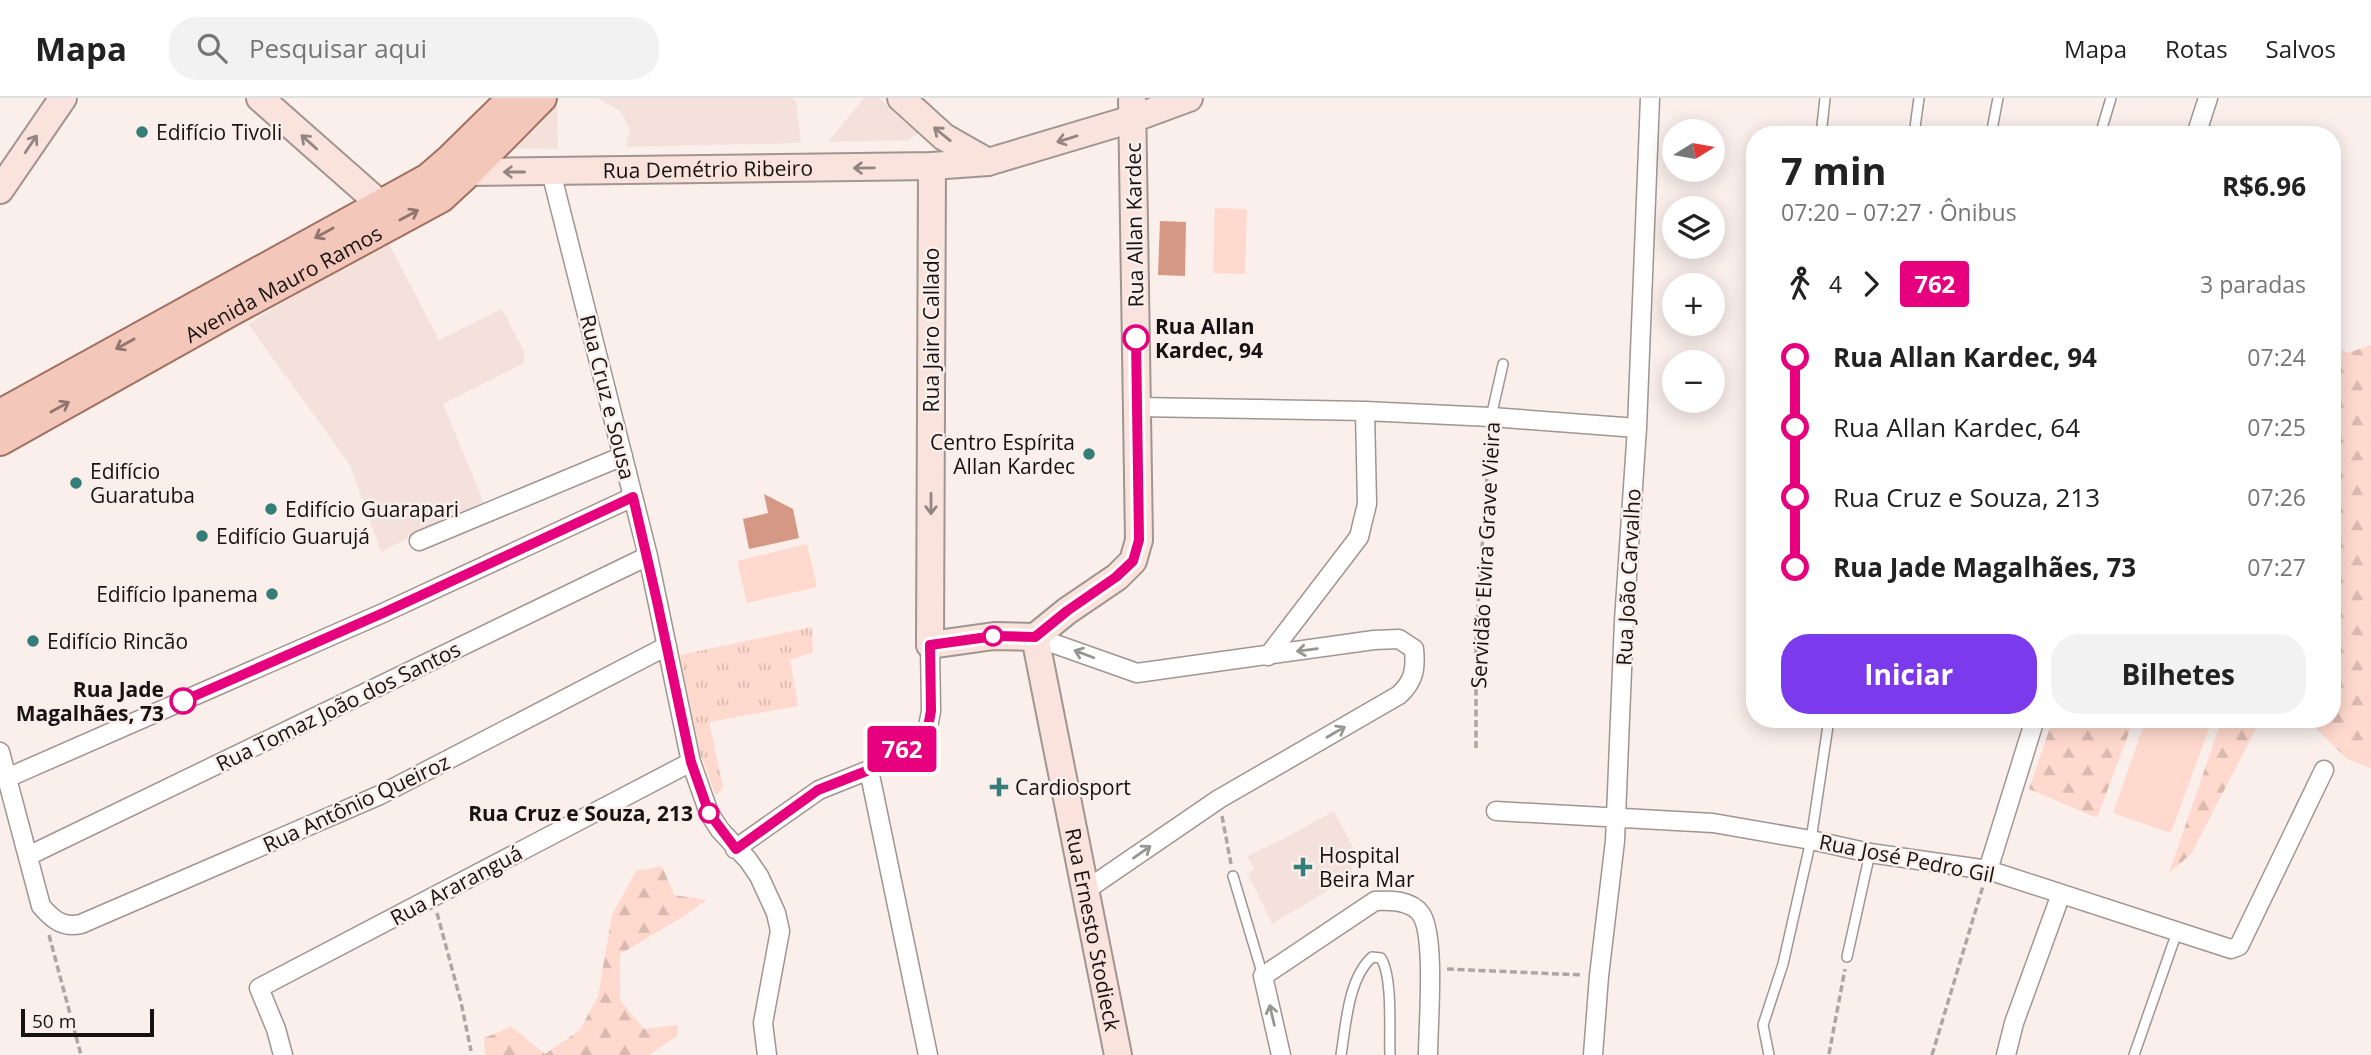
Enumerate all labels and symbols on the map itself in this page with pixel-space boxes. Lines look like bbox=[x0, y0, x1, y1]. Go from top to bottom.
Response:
place label: Edifício Tivoli bbox=[156, 118, 282, 146]
north arrow bbox=[1662, 119, 1726, 182]
marker: Edifício Tivoli bbox=[134, 124, 150, 140]
one-way arrow bbox=[934, 126, 952, 141]
one-way arrow bbox=[1056, 133, 1078, 146]
one-way arrow bbox=[300, 134, 318, 150]
one-way arrow bbox=[24, 135, 39, 154]
street label: Rua Allan Kardec bbox=[1119, 142, 1149, 308]
street label: Rua Demétrio Ribeiro bbox=[603, 154, 813, 184]
one-way arrow bbox=[853, 161, 876, 174]
one-way arrow bbox=[503, 166, 526, 179]
one-way arrow bbox=[398, 208, 419, 221]
street label: Avenida Mauro Ramos bbox=[179, 219, 387, 349]
one-way arrow bbox=[315, 227, 335, 241]
street label: Rua Jairo Callado bbox=[917, 248, 945, 412]
street label: Rua Cruz e Sousa bbox=[574, 312, 642, 482]
place label: Rua Allan Kardec, 94 bbox=[1155, 312, 1263, 364]
marker: Rua Allan Kardec, 94 bbox=[1123, 325, 1149, 351]
one-way arrow bbox=[116, 337, 136, 351]
one-way arrow bbox=[49, 400, 69, 414]
street label: Servidão Elvira Grave Vieira bbox=[1464, 421, 1506, 689]
place label: Centro Espírita Allan Kardec bbox=[930, 428, 1075, 480]
marker: Centro Espírita Allan Kardec bbox=[1081, 446, 1097, 462]
place label: Edifício Guaratuba bbox=[90, 457, 195, 509]
marker: Edifício Guaratuba bbox=[68, 475, 84, 491]
street label: Rua João Carvalho bbox=[1609, 488, 1647, 666]
one-way arrow bbox=[924, 492, 937, 515]
place label: Edifício Guarapari bbox=[285, 495, 459, 523]
marker: Edifício Guarapari bbox=[263, 501, 279, 517]
place label: Edifício Guarujá bbox=[216, 522, 370, 550]
marker: Edifício Guarujá bbox=[194, 528, 210, 544]
place label: Edifício Ipanema bbox=[96, 580, 258, 608]
marker: Edifício Ipanema bbox=[264, 586, 280, 602]
unlabelled marker bbox=[983, 626, 1003, 646]
place label: Edifício Rincão bbox=[47, 627, 188, 655]
marker: Edifício Rincão bbox=[25, 633, 41, 649]
street label: Rua Tomaz João dos Santos bbox=[211, 635, 465, 777]
one-way arrow bbox=[1296, 644, 1318, 657]
one-way arrow bbox=[1074, 646, 1096, 659]
place label: Rua Jade Magalhães, 73 bbox=[16, 675, 164, 727]
marker: Rua Jade Magalhães, 73 bbox=[170, 688, 196, 714]
one-way arrow bbox=[1325, 725, 1345, 739]
line badge: 762 bbox=[862, 726, 942, 772]
street label: Rua Antônio Queiroz bbox=[258, 747, 454, 859]
place label: Cardiosport bbox=[1015, 773, 1131, 801]
marker: Cardiosport bbox=[989, 777, 1009, 797]
place label: Rua Cruz e Souza, 213 bbox=[468, 799, 693, 827]
marker: Rua Cruz e Souza, 213 bbox=[699, 803, 719, 823]
street label: Rua Ernesto Stodieck bbox=[1059, 825, 1127, 1033]
street label: Rua José Pedro Gil bbox=[1817, 827, 1997, 889]
street label: Rua Araranguá bbox=[385, 838, 527, 932]
place label: Hospital Beira Mar bbox=[1319, 841, 1415, 893]
one-way arrow bbox=[1132, 845, 1151, 859]
marker: Hospital Beira Mar bbox=[1293, 857, 1313, 877]
one-way arrow bbox=[1265, 1005, 1278, 1027]
scale bar bbox=[21, 1006, 154, 1038]

